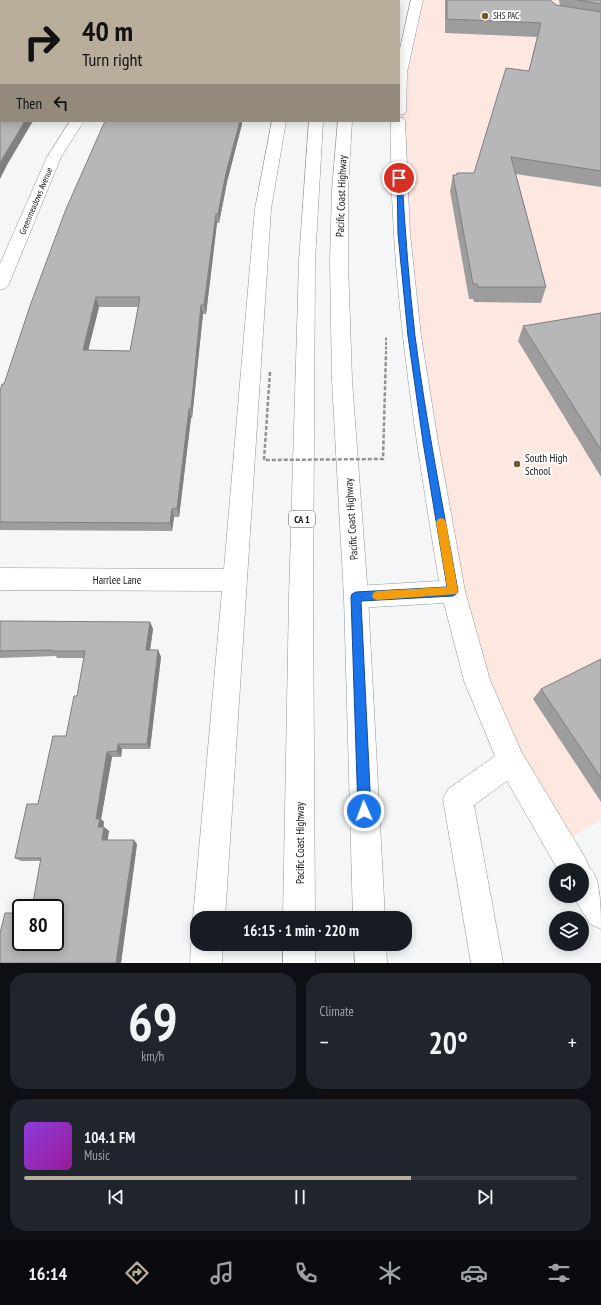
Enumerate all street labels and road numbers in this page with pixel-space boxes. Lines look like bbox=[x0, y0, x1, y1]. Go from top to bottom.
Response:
street label: Pacific Coast Highway bbox=[333, 154, 349, 237]
street label: Greenmeadows Avenue bbox=[16, 165, 55, 236]
street label: Pacific Coast Highway bbox=[341, 477, 361, 560]
road number: CA 1 bbox=[289, 511, 315, 527]
street label: Harrlee Lane bbox=[93, 573, 142, 587]
street label: Pacific Coast Highway bbox=[293, 801, 307, 884]

